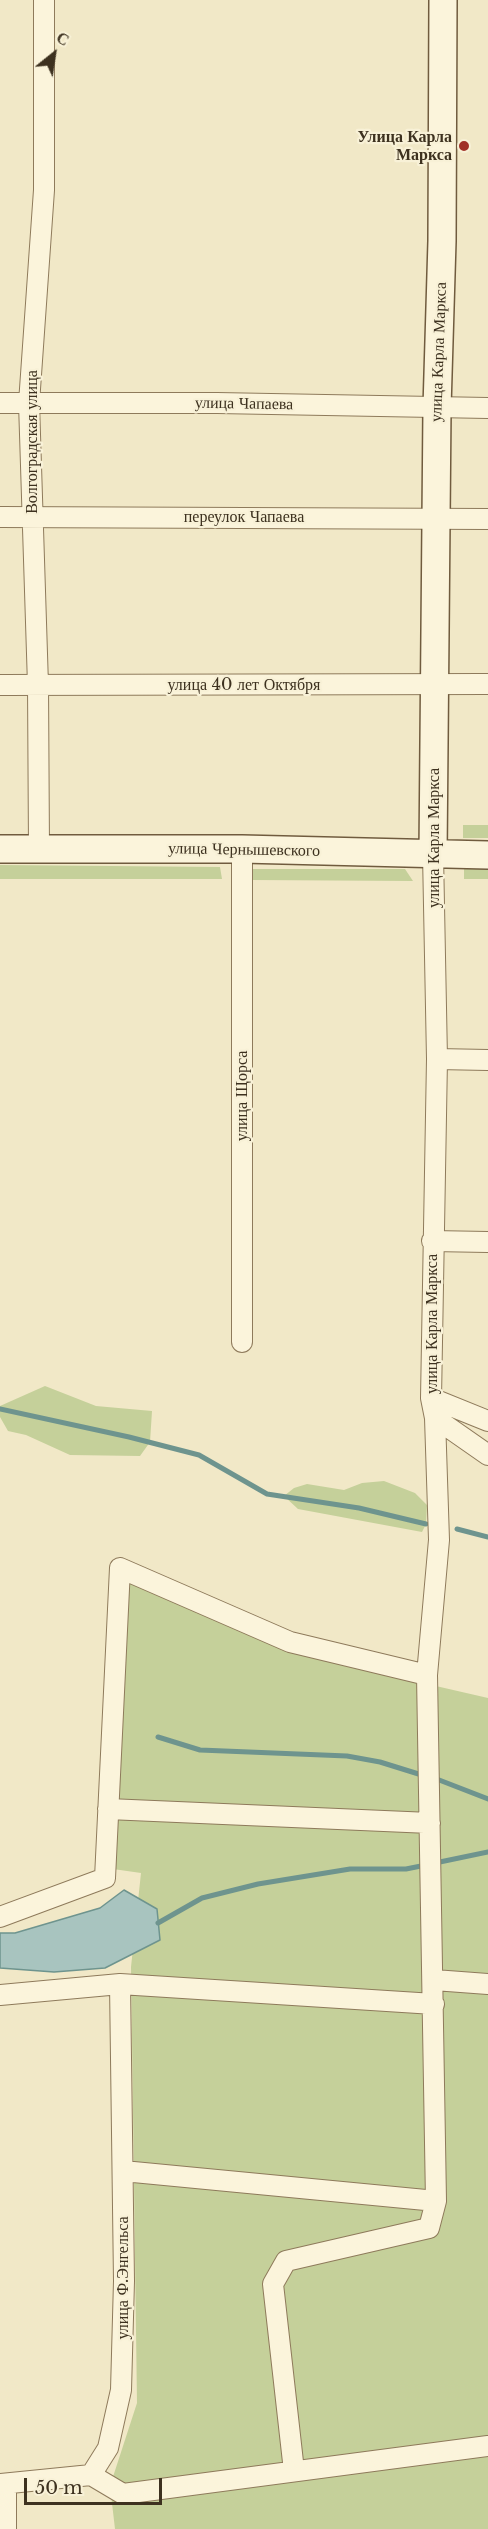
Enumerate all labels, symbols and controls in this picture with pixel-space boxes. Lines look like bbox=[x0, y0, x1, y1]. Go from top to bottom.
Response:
north arrow bbox=[24, 24, 84, 84]
text: С bbox=[53, 27, 73, 50]
place label: Улица Карла Маркса bbox=[358, 127, 452, 165]
marker: Улица Карла Маркса bbox=[457, 139, 471, 153]
street label: улица Карла Маркса bbox=[427, 282, 451, 422]
street label: Волгоградская улица bbox=[22, 370, 42, 514]
street label: улица Чапаева bbox=[195, 394, 293, 414]
street label: переулок Чапаева bbox=[184, 507, 304, 527]
street label: улица 40 лет Октября bbox=[168, 675, 320, 695]
street label: улица Карла Маркса bbox=[424, 768, 444, 908]
street label: улица Чернышевского bbox=[168, 839, 320, 861]
street label: улица Щорса bbox=[232, 1051, 252, 1141]
street label: улица Карла Маркса bbox=[422, 1254, 442, 1394]
street label: улица Ф.Энгельса bbox=[113, 2216, 133, 2340]
scale bar bbox=[27, 2466, 165, 2504]
text: 50 m bbox=[35, 2477, 83, 2499]

